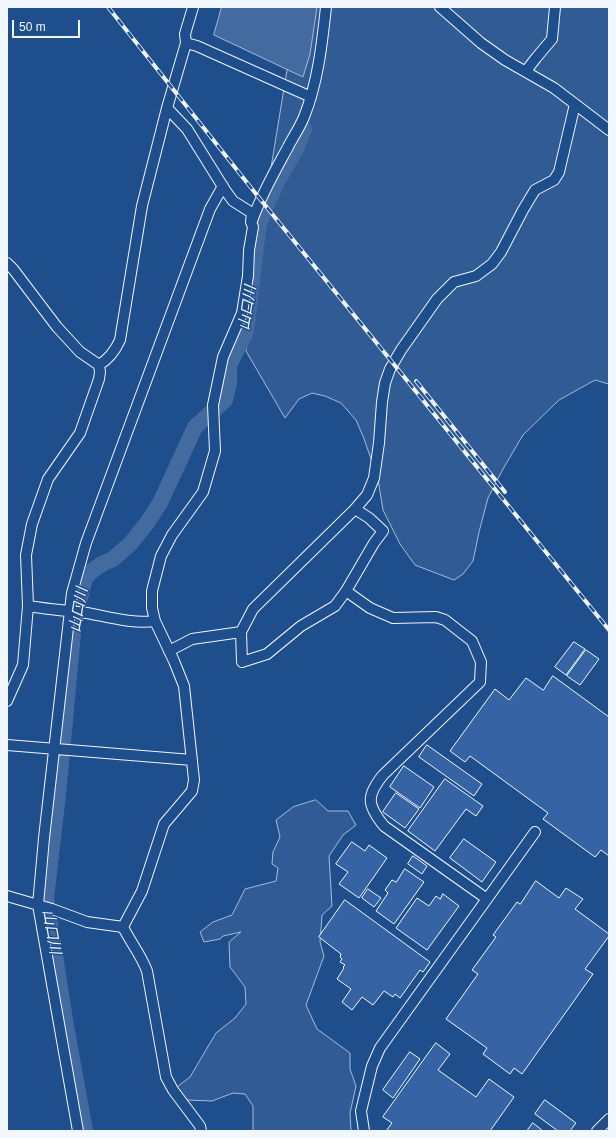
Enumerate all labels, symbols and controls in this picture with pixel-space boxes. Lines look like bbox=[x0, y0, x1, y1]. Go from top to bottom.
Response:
scale bar bbox=[14, 12, 82, 38]
text: 50 m bbox=[19, 20, 46, 34]
water label: 山口川 bbox=[236, 284, 260, 332]
water label: 山口川 bbox=[66, 586, 92, 634]
water label: 山口川 bbox=[38, 908, 64, 956]

